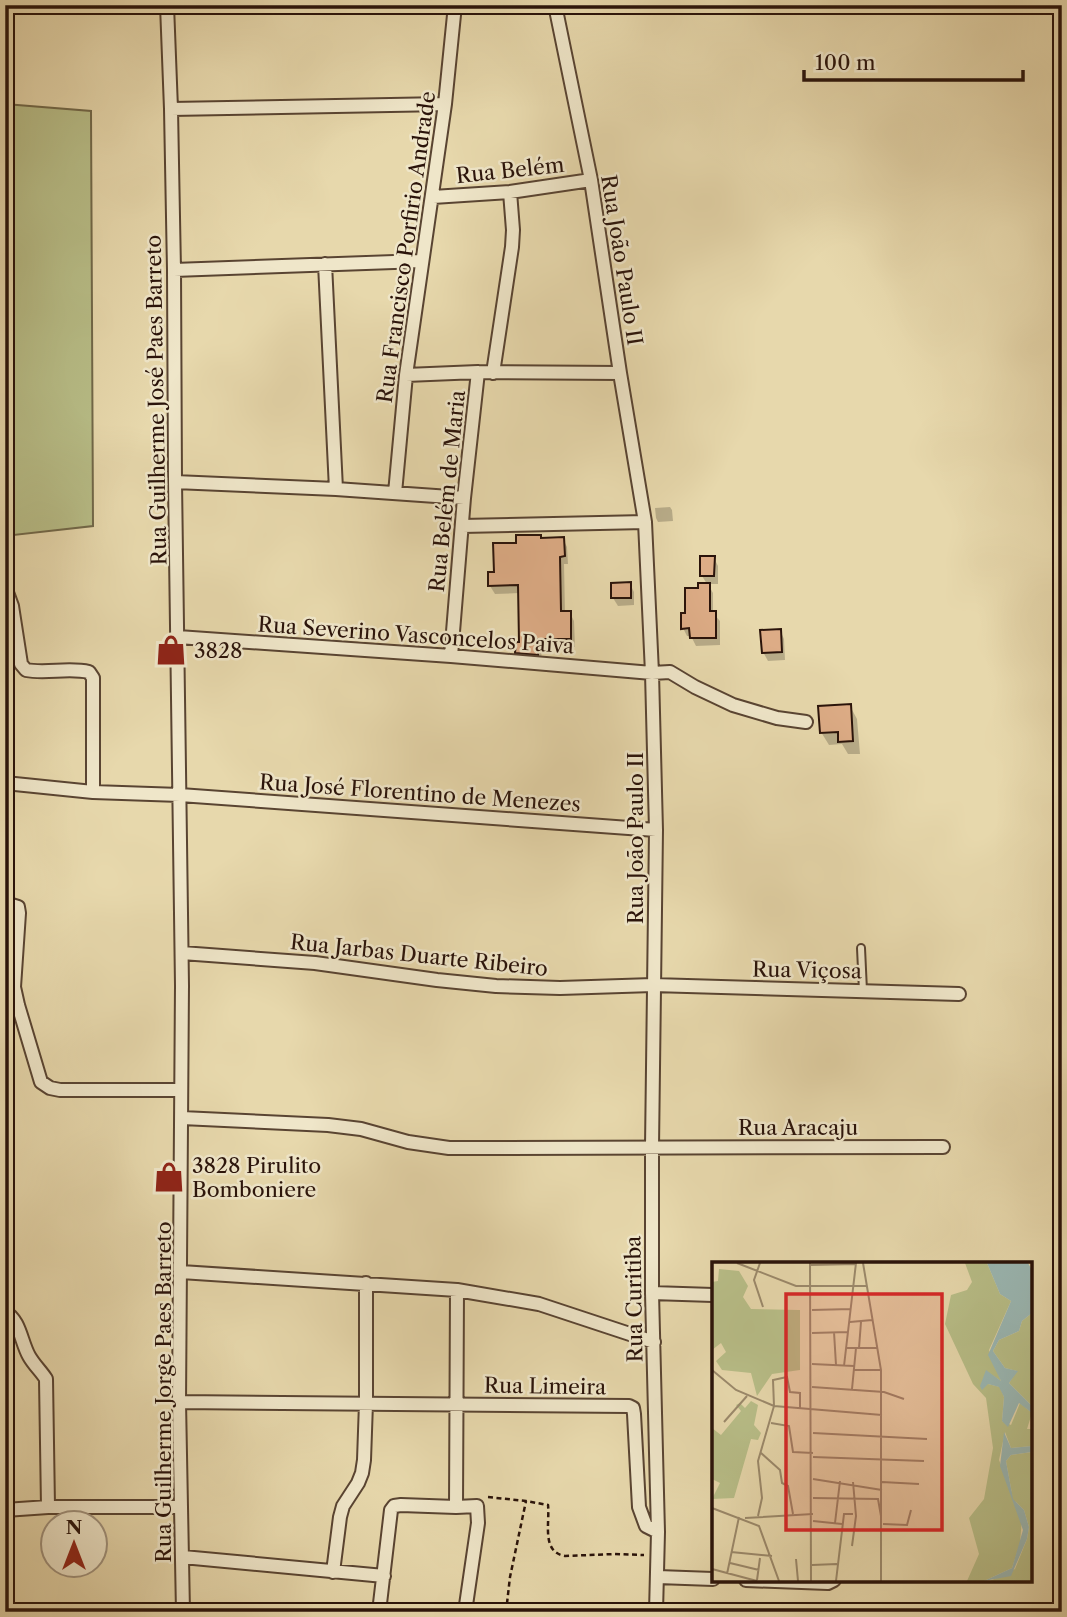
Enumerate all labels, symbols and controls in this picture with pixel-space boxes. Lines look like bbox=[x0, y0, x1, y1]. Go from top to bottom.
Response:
scale bar bbox=[804, 38, 1023, 82]
text: 100 m bbox=[815, 50, 876, 75]
street label: Rua Francisco Porfirio Andrade bbox=[372, 90, 440, 404]
street label: Rua Belém bbox=[455, 152, 566, 188]
street label: Rua João Paulo II bbox=[596, 173, 648, 347]
street label: Rua Guilherme José Paes Barreto bbox=[141, 234, 171, 566]
street label: Rua Belém de Maria bbox=[424, 388, 470, 593]
street label: Rua Severino Vasconcelos Paiva bbox=[257, 611, 576, 659]
shop icon: 3828 bbox=[154, 633, 188, 667]
place label: 3828 bbox=[194, 638, 243, 663]
street label: Rua João Paulo II bbox=[623, 752, 648, 924]
street label: Rua José Florentino de Menezes bbox=[258, 769, 582, 817]
street label: Rua Jarbas Duarte Ribeiro bbox=[289, 929, 549, 981]
street label: Rua Viçosa bbox=[752, 957, 863, 983]
street label: Rua Aracaju bbox=[738, 1115, 858, 1140]
place label: 3828 Pirulito Bomboniere bbox=[192, 1153, 321, 1202]
shop icon: 3828 Pirulito Bomboniere bbox=[152, 1160, 186, 1194]
street label: Rua Guilherme Jorge Paes Barreto bbox=[151, 1221, 176, 1563]
street label: Rua Curitiba bbox=[620, 1235, 648, 1363]
inset map bbox=[712, 1262, 1032, 1582]
street label: Rua Limeira bbox=[484, 1372, 607, 1400]
north arrow bbox=[38, 1508, 108, 1578]
text: N bbox=[66, 1516, 82, 1539]

